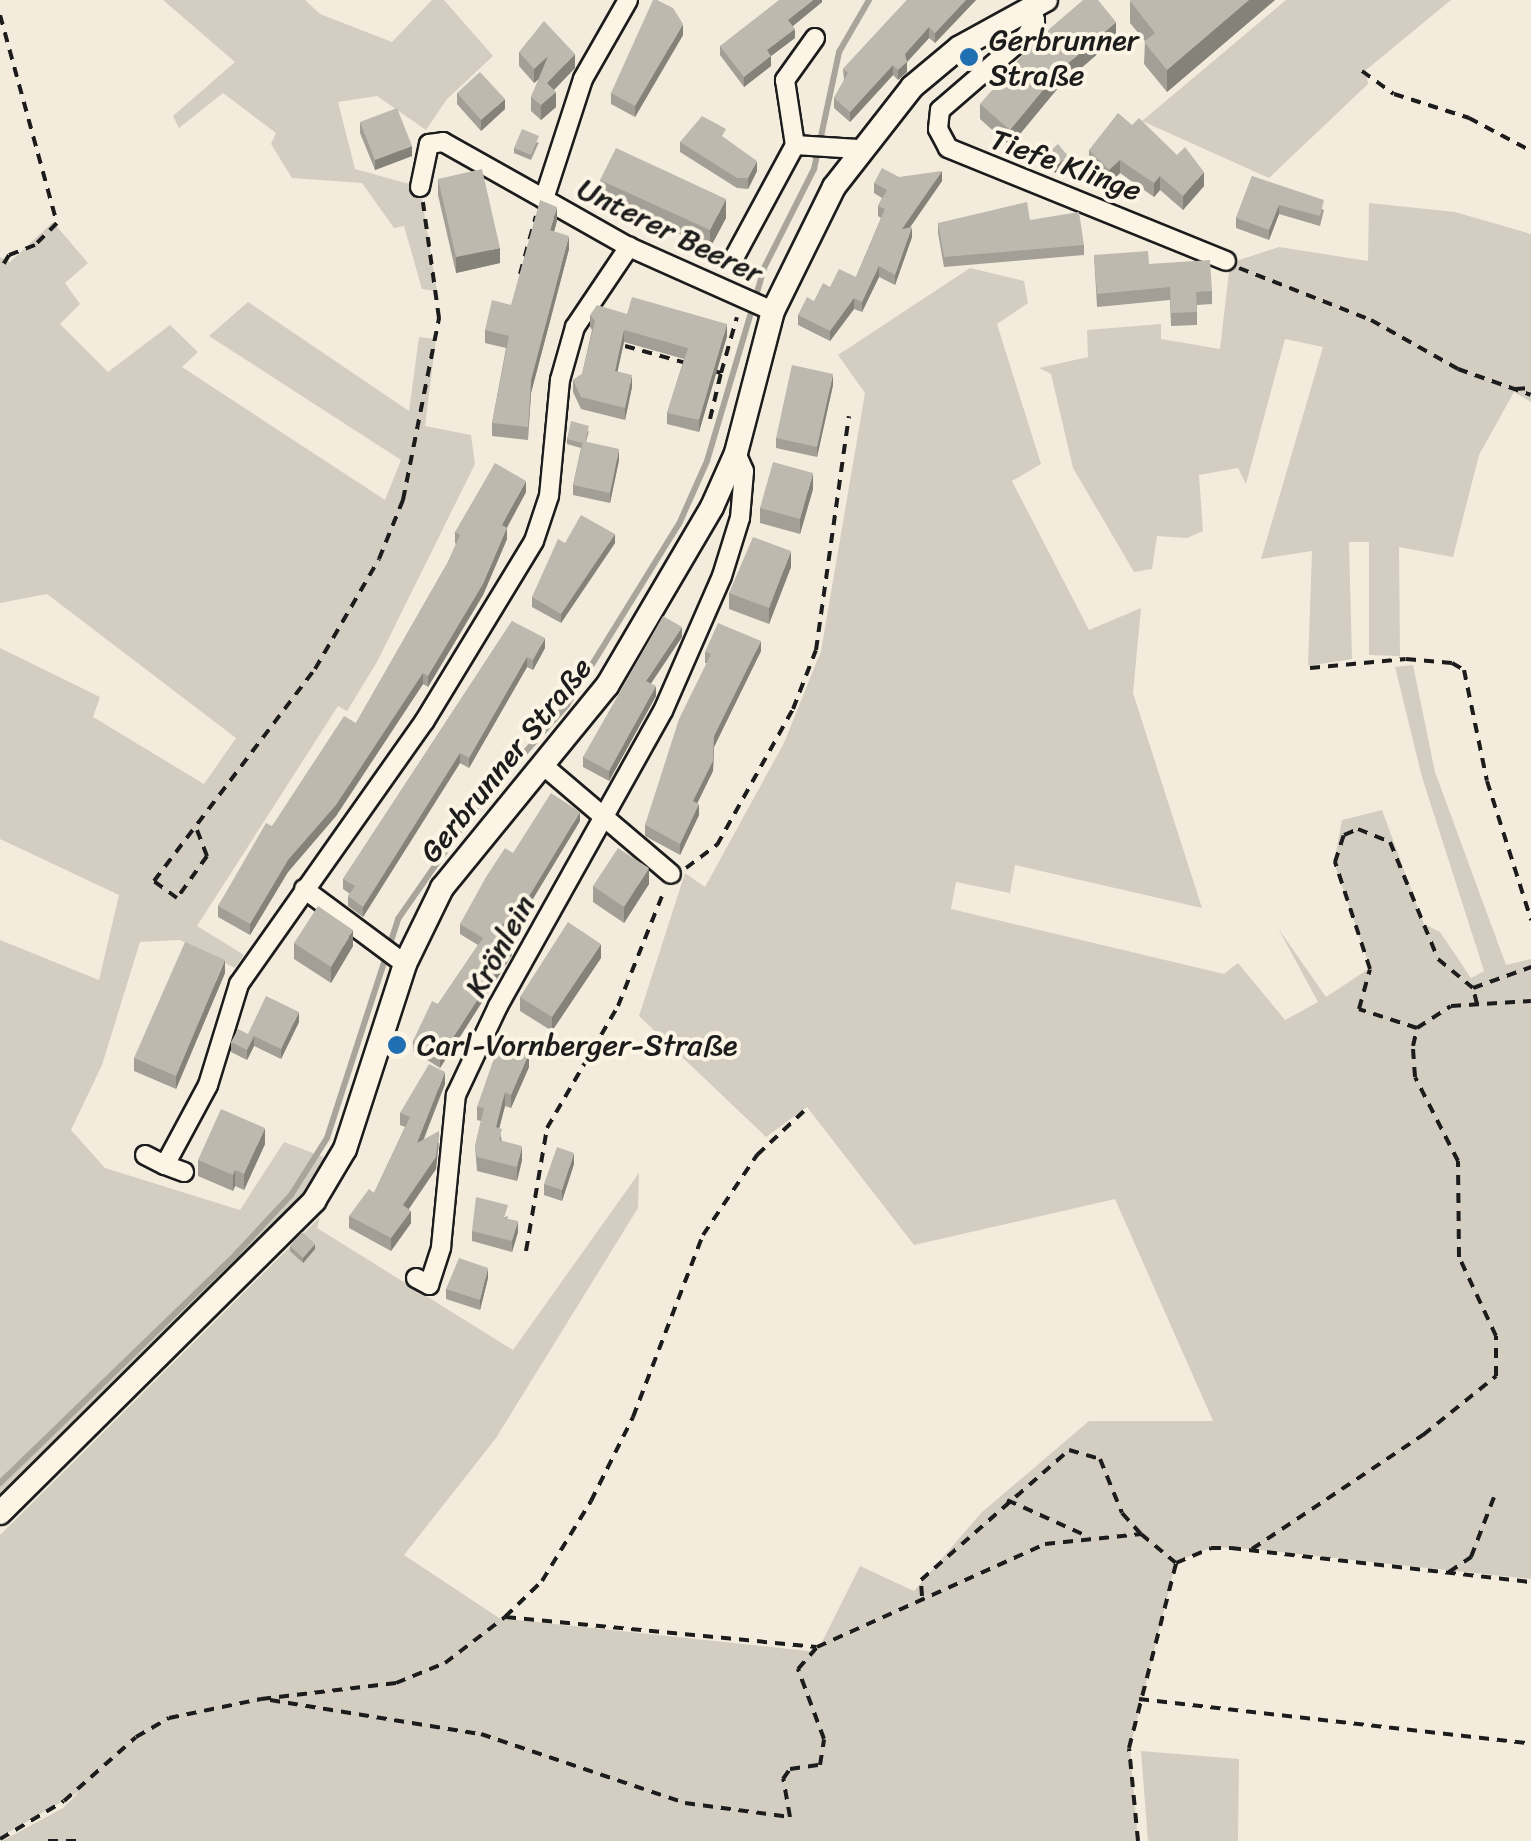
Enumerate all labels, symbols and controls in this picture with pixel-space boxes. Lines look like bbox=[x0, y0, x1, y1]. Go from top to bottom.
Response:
place label: Gerbrunner Straße bbox=[989, 22, 1139, 92]
marker: Gerbrunner Straße bbox=[958, 46, 980, 68]
street label: Tiefe Klinge bbox=[986, 121, 1146, 209]
street label: Unterer Beerer bbox=[572, 171, 768, 291]
street label: Gerbrunner Straße bbox=[412, 650, 600, 870]
street label: Krönlein bbox=[458, 889, 542, 1003]
place label: Carl-Vornberger-Straße bbox=[417, 1027, 738, 1063]
marker: Carl-Vornberger-Straße bbox=[386, 1034, 408, 1056]

